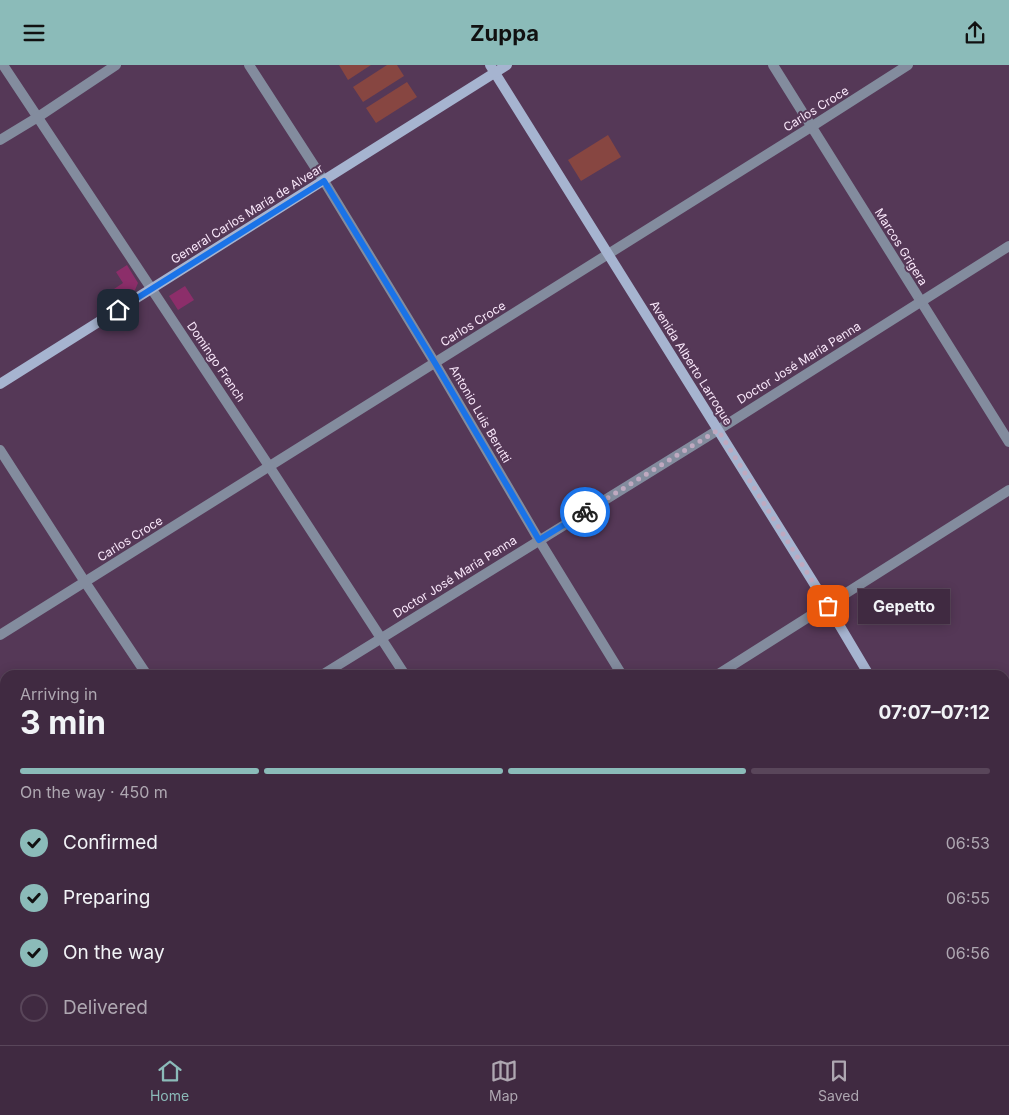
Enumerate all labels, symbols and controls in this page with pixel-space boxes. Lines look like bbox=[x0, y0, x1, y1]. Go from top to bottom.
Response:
icon: menu bbox=[20, 19, 48, 47]
icon: share bbox=[961, 19, 989, 47]
text: Zuppa bbox=[470, 20, 539, 46]
street label: Carlos Croce bbox=[780, 83, 851, 135]
street label: General Carlos María de Alvear bbox=[168, 160, 326, 267]
street label: Marcos Grigera bbox=[872, 206, 931, 288]
pin bbox=[97, 289, 139, 331]
icon: home bbox=[104, 296, 132, 324]
street label: Carlos Croce bbox=[437, 298, 508, 350]
street label: Avenida Alberto Larroque bbox=[647, 298, 736, 428]
street label: Doctor José María Penna bbox=[734, 318, 863, 407]
street label: Domingo French bbox=[184, 319, 249, 405]
street label: Antonio Luis Berutti bbox=[446, 362, 515, 465]
courier bbox=[560, 487, 610, 537]
icon: bike bbox=[571, 498, 599, 526]
street label: Carlos Croce bbox=[94, 513, 165, 565]
street label: Doctor José María Penna bbox=[390, 532, 519, 621]
pin bbox=[807, 585, 849, 627]
callout: Gepetto bbox=[858, 589, 950, 623]
icon: bag bbox=[814, 592, 842, 620]
text: Gepetto bbox=[873, 596, 935, 616]
text: Arriving in bbox=[20, 684, 97, 704]
text: 07:07–07:12 bbox=[878, 701, 990, 724]
text: 3 min bbox=[20, 703, 106, 742]
text: On the way · 450 m bbox=[20, 782, 168, 802]
icon: check bbox=[20, 829, 48, 857]
text: Confirmed bbox=[63, 831, 158, 854]
text: 06:53 bbox=[946, 833, 990, 853]
icon: check bbox=[20, 884, 48, 912]
text: Preparing bbox=[63, 886, 150, 909]
text: 06:55 bbox=[946, 888, 990, 908]
icon: check bbox=[20, 939, 48, 967]
text: On the way bbox=[63, 941, 165, 964]
text: 06:56 bbox=[946, 943, 990, 963]
text: Delivered bbox=[63, 996, 148, 1019]
tab: Home bbox=[150, 1057, 189, 1104]
tab: Map bbox=[489, 1057, 518, 1104]
tab: Saved bbox=[818, 1057, 859, 1104]

